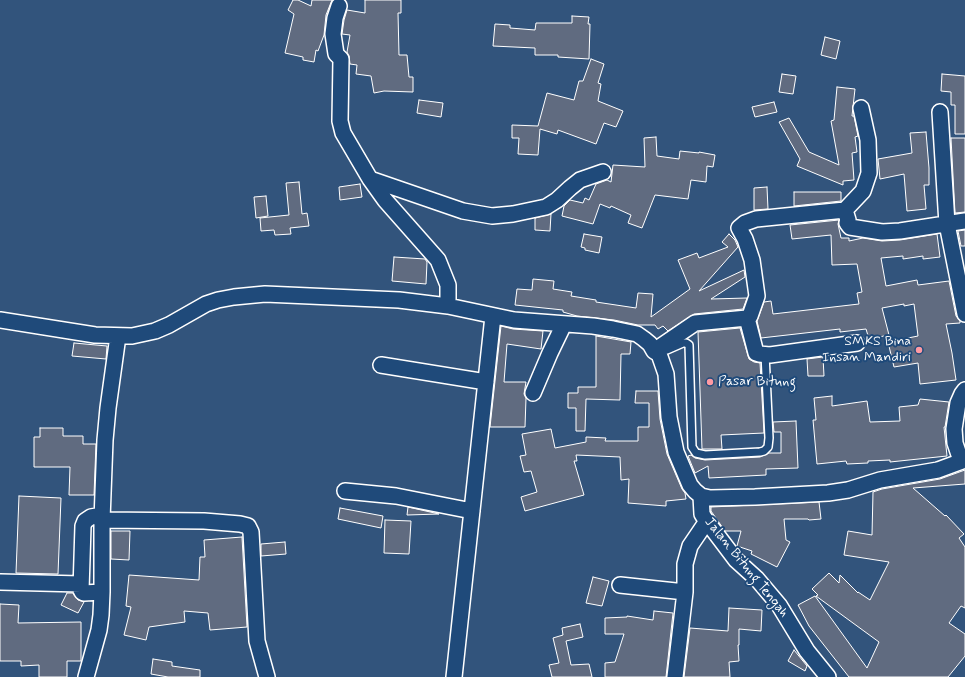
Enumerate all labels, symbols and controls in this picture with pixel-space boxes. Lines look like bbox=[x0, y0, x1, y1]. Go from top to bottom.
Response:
place label: SMKS Bina Insan Mandiri bbox=[822, 334, 911, 366]
marker: SMKS Bina Insan Mandiri bbox=[914, 345, 924, 355]
place label: Pasar Bitung bbox=[718, 374, 796, 390]
marker: Pasar Bitung bbox=[705, 377, 715, 387]
street label: Jalan Bitung Tengah bbox=[700, 514, 792, 622]

